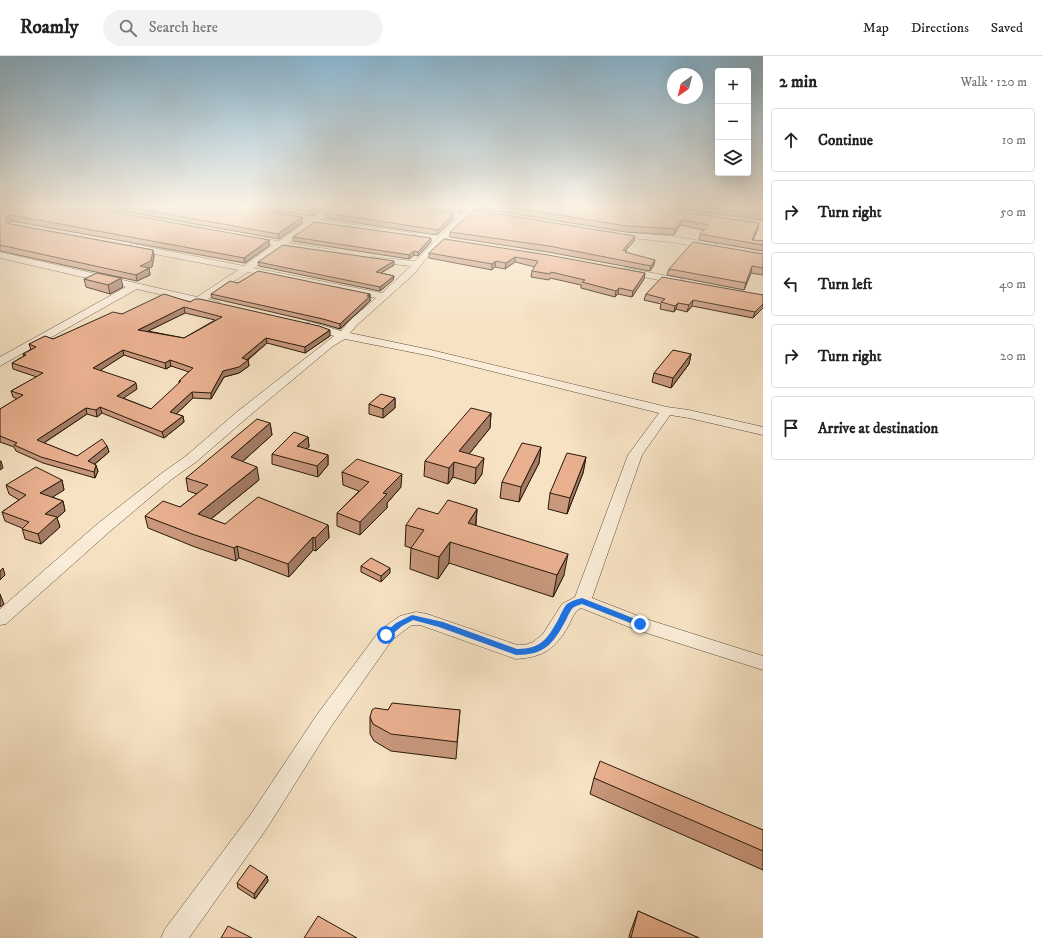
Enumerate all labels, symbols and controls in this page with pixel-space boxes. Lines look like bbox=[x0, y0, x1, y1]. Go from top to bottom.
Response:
search box bbox=[103, 10, 383, 46]
text: Roamly bbox=[20, 16, 79, 39]
icon: search bbox=[117, 17, 139, 39]
text: Search here bbox=[149, 18, 218, 37]
text: Map bbox=[863, 19, 889, 37]
text: Directions bbox=[911, 19, 969, 37]
text: Saved bbox=[991, 19, 1023, 37]
north arrow bbox=[667, 68, 703, 104]
map controls bbox=[715, 68, 751, 176]
button: + bbox=[715, 68, 751, 104]
text: 2 min bbox=[779, 71, 817, 93]
text: Walk · 120 m bbox=[961, 74, 1027, 90]
button: − bbox=[715, 104, 751, 140]
icon: ahead bbox=[780, 129, 802, 151]
text: Continue bbox=[818, 131, 873, 150]
text: 10 m bbox=[1002, 132, 1026, 148]
button: layers bbox=[715, 140, 751, 176]
icon: right bbox=[780, 201, 802, 223]
text: Turn right bbox=[818, 203, 881, 222]
text: 50 m bbox=[1000, 204, 1026, 220]
icon: left bbox=[780, 273, 802, 295]
text: Turn left bbox=[818, 275, 872, 294]
text: 40 m bbox=[999, 276, 1026, 292]
icon: right bbox=[780, 345, 802, 367]
text: Turn right bbox=[818, 347, 881, 366]
text: 20 m bbox=[1000, 348, 1026, 364]
icon: arrive bbox=[780, 417, 802, 439]
text: Arrive at destination bbox=[818, 419, 938, 438]
route end bbox=[631, 615, 649, 633]
route start bbox=[377, 626, 395, 644]

